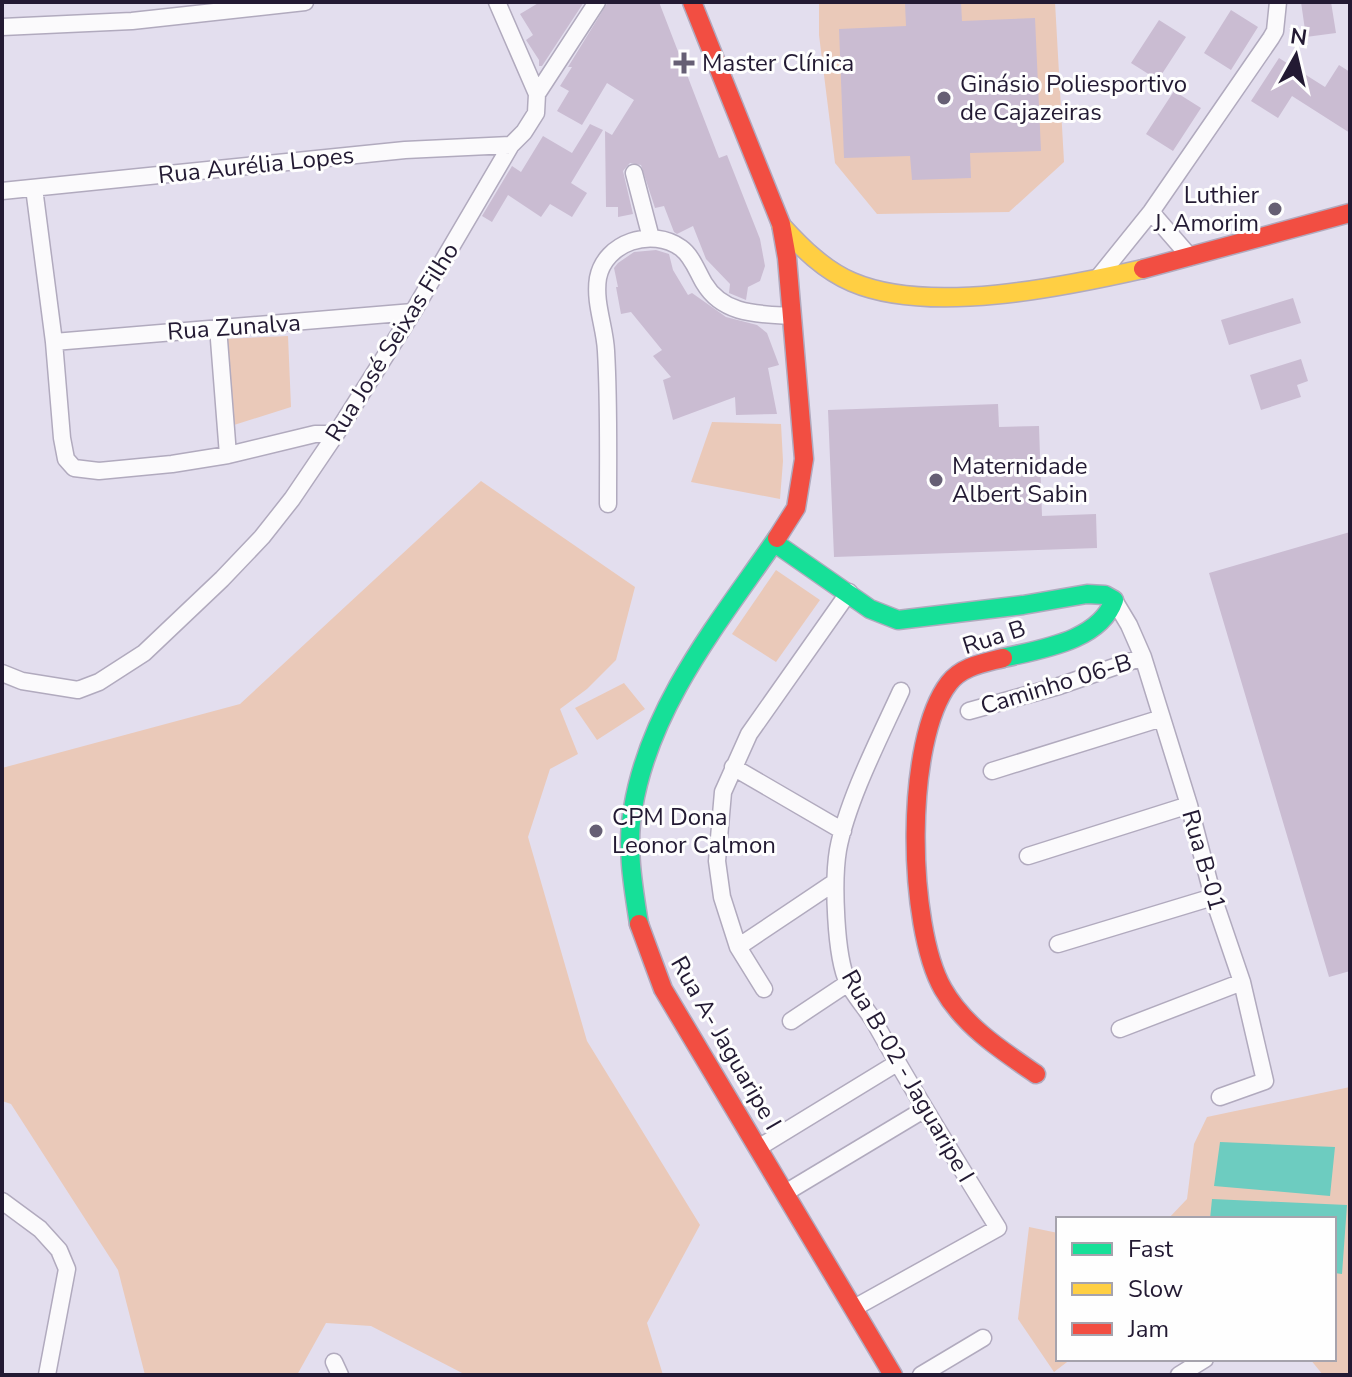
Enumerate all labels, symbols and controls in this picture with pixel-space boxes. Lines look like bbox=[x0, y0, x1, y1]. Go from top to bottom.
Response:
north arrow bbox=[1256, 16, 1336, 96]
text: N bbox=[1288, 21, 1309, 53]
place label: Master Clínica bbox=[702, 47, 854, 79]
marker: Master Clínica bbox=[673, 52, 695, 74]
place label: Ginásio Poliesportivo de Cajazeiras bbox=[960, 68, 1187, 128]
marker: Ginásio Poliesportivo de Cajazeiras bbox=[935, 89, 953, 107]
street label: Rua Aurélia Lopes bbox=[157, 139, 355, 191]
place label: Luthier J. Amorim bbox=[1153, 179, 1259, 239]
marker: Luthier J. Amorim bbox=[1266, 200, 1284, 218]
street label: Rua José Seixas Filho bbox=[318, 236, 466, 448]
street label: Rua Zunalva bbox=[166, 306, 302, 348]
place label: Maternidade Albert Sabin bbox=[952, 450, 1088, 510]
marker: Maternidade Albert Sabin bbox=[927, 471, 945, 489]
street label: Rua B bbox=[958, 612, 1030, 662]
street label: Caminho 06-B bbox=[976, 646, 1136, 722]
place label: CPM Dona Leonor Calmon bbox=[612, 801, 776, 861]
street label: Rua B-01 bbox=[1174, 806, 1234, 914]
marker: CPM Dona Leonor Calmon bbox=[587, 822, 605, 840]
street label: Rua A- Jaguaripe I bbox=[663, 950, 789, 1136]
street label: Rua B-02 - Jaguaripe I bbox=[834, 964, 982, 1188]
legend bbox=[1056, 1217, 1336, 1361]
text: Fast bbox=[1128, 1233, 1174, 1265]
text: Slow bbox=[1128, 1273, 1183, 1305]
text: Jam bbox=[1127, 1313, 1169, 1345]

